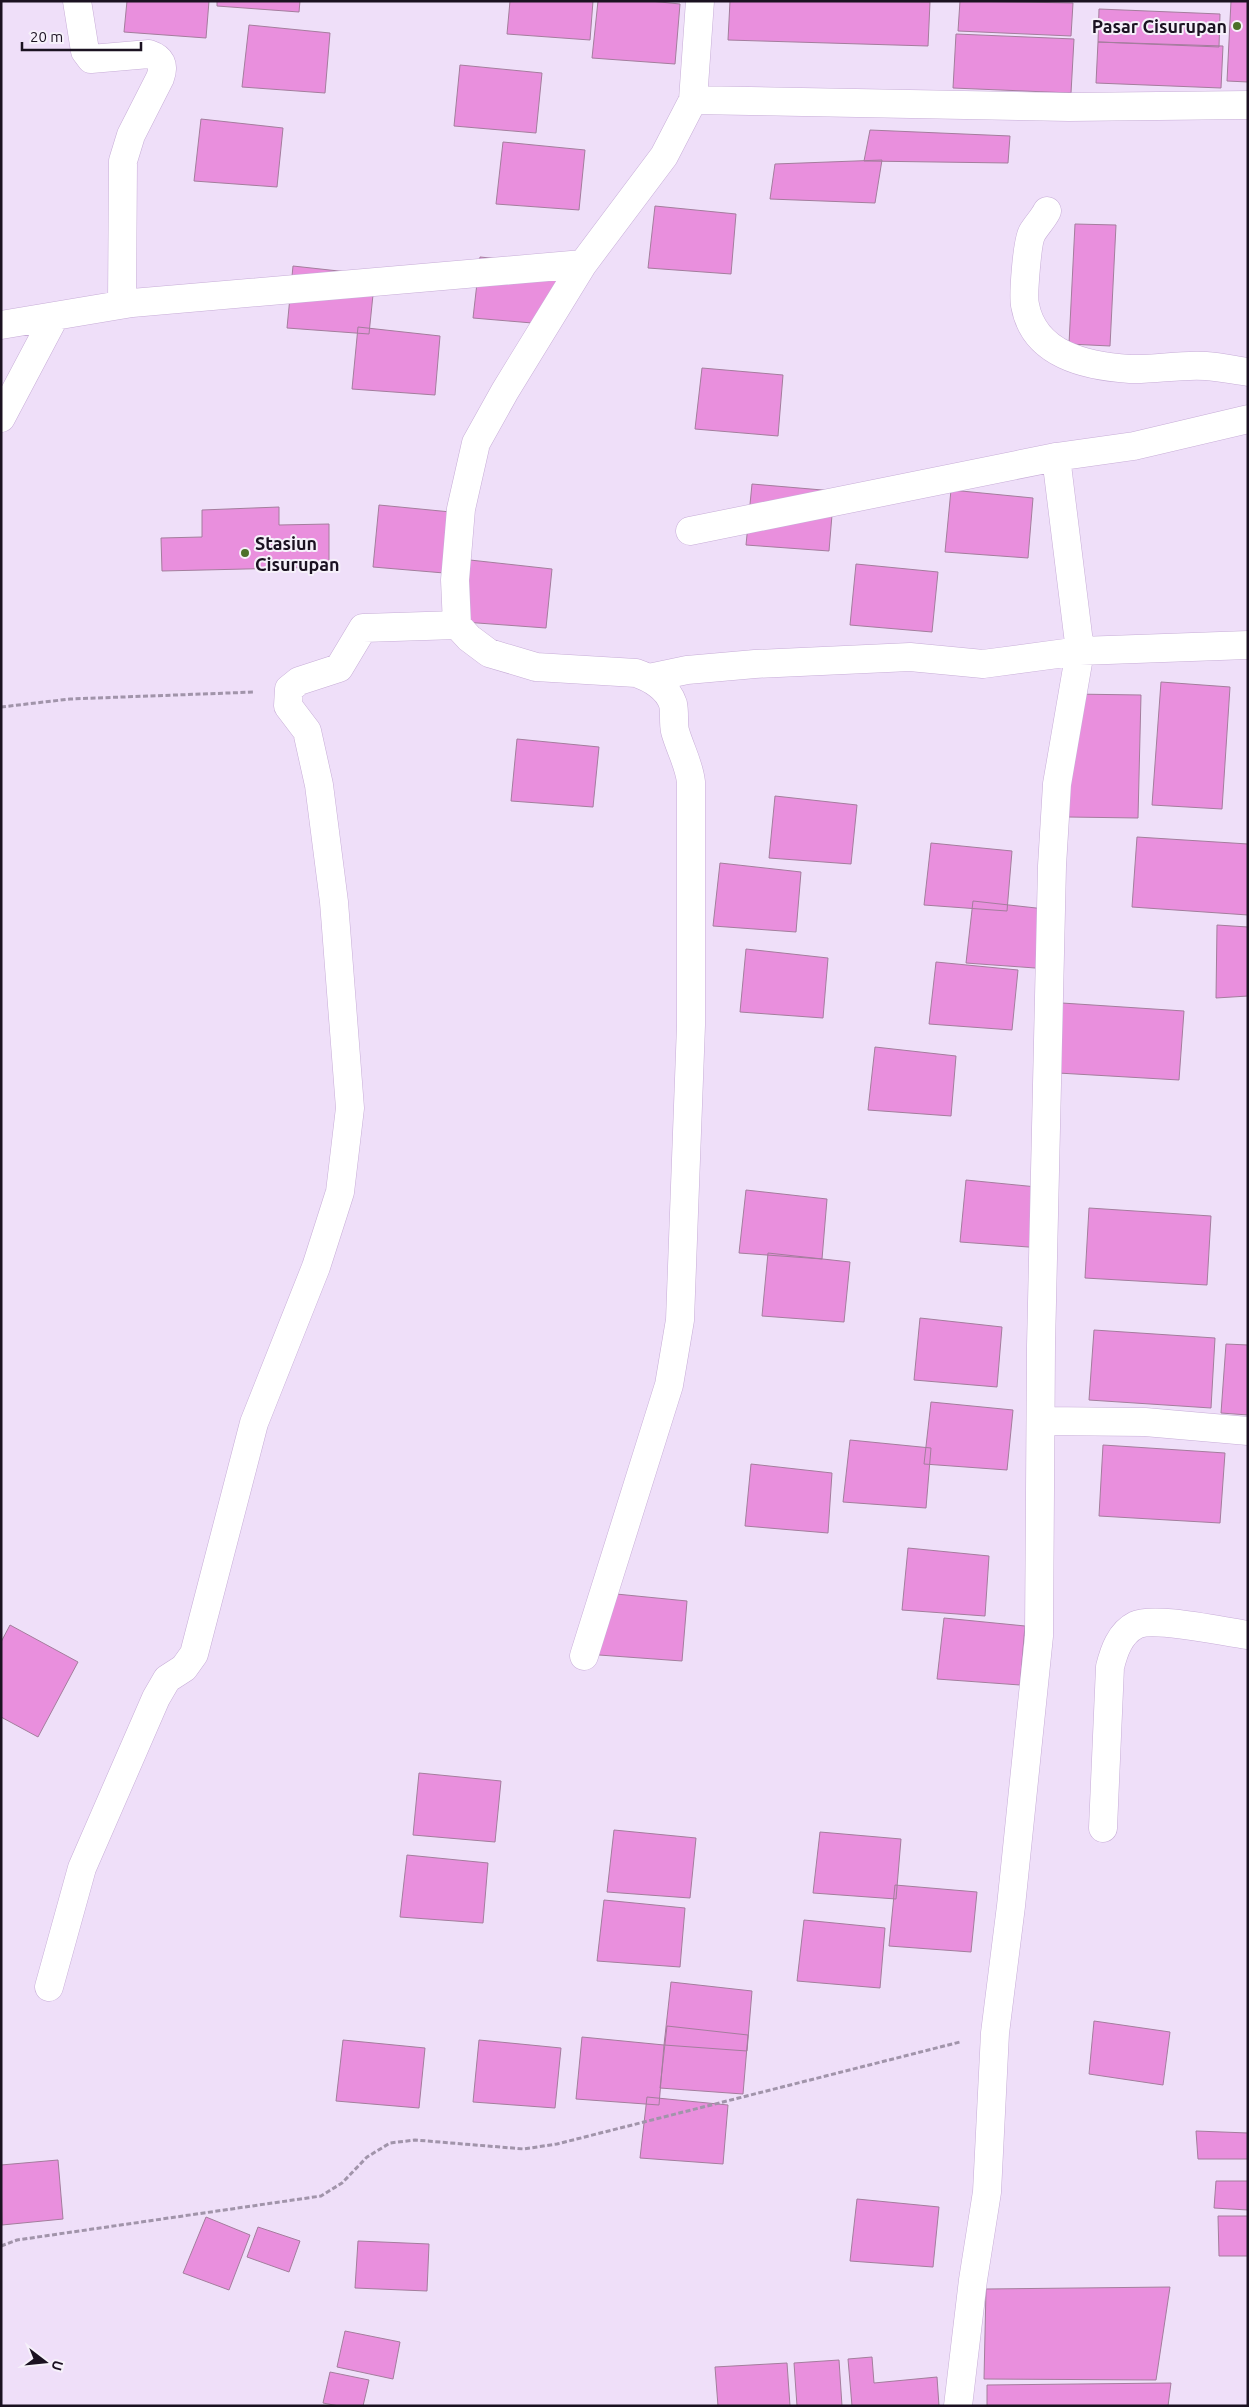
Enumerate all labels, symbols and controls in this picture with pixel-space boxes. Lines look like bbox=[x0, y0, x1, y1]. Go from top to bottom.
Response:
place label: Pasar Cisurupan bbox=[1092, 16, 1227, 36]
scale bar bbox=[22, 20, 141, 52]
marker: Pasar Cisurupan bbox=[1231, 20, 1243, 32]
text: 20 m bbox=[30, 28, 63, 45]
place label: Stasiun Cisurupan bbox=[255, 533, 340, 574]
marker: Stasiun Cisurupan bbox=[239, 547, 251, 559]
north arrow bbox=[20, 2337, 70, 2387]
text: U bbox=[48, 2359, 67, 2373]

